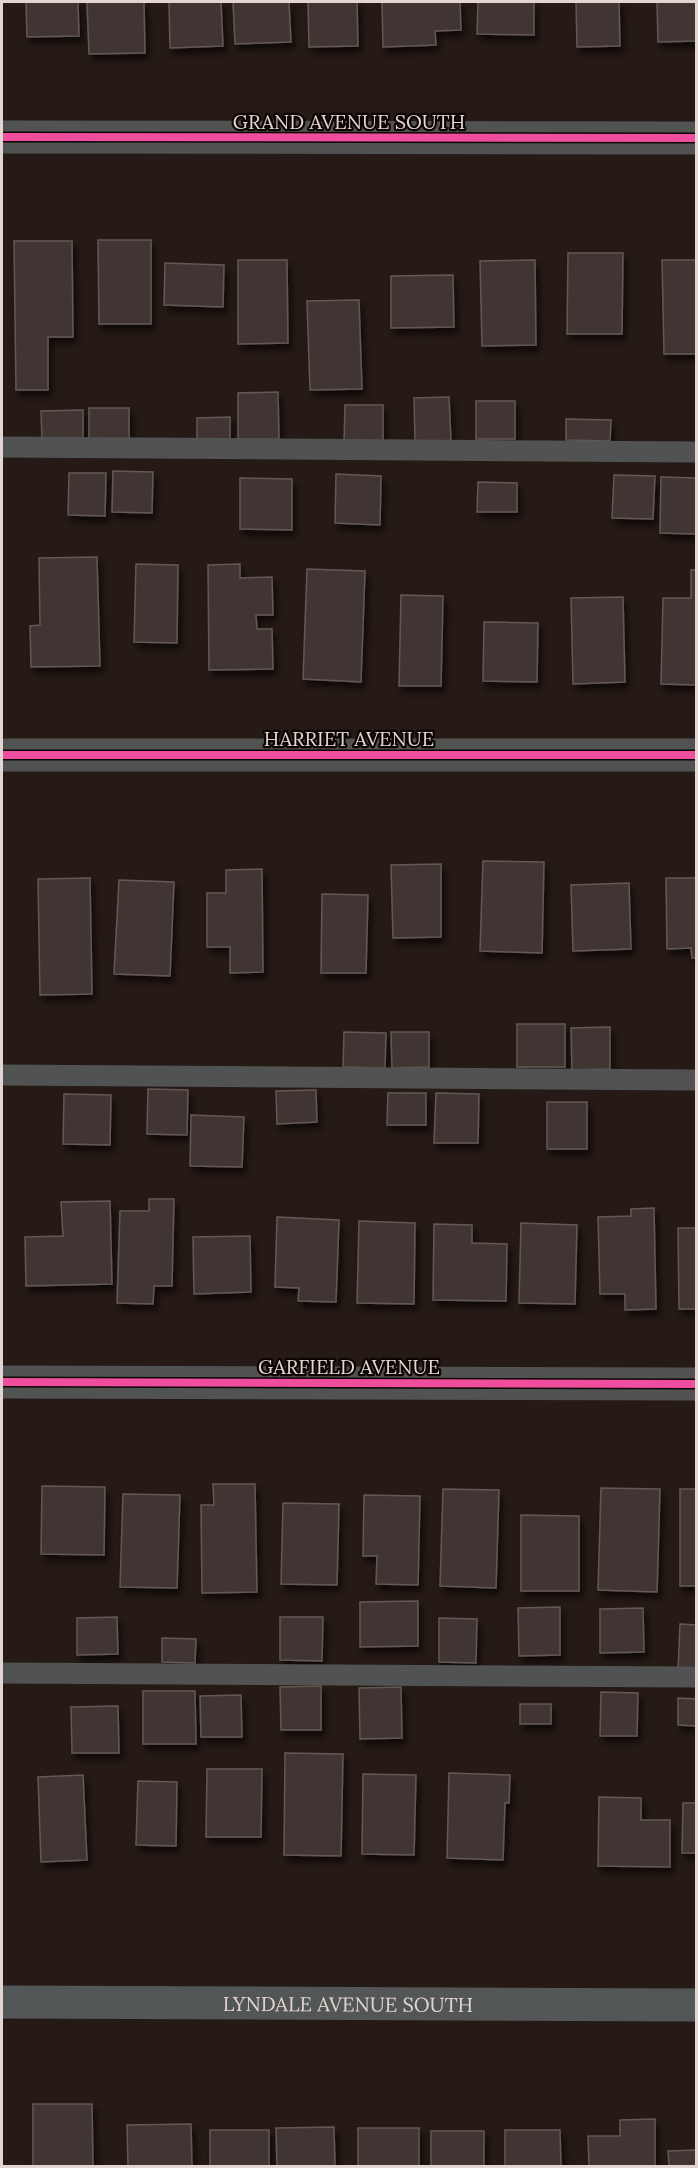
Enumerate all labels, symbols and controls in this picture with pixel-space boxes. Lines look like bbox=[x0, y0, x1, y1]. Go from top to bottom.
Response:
street label: GRAND AVENUE SOUTH bbox=[233, 109, 465, 134]
street label: HARRIET AVENUE bbox=[264, 726, 434, 751]
street label: GARFIELD AVENUE bbox=[258, 1354, 440, 1379]
street label: LYNDALE AVENUE SOUTH bbox=[223, 1990, 473, 2017]

